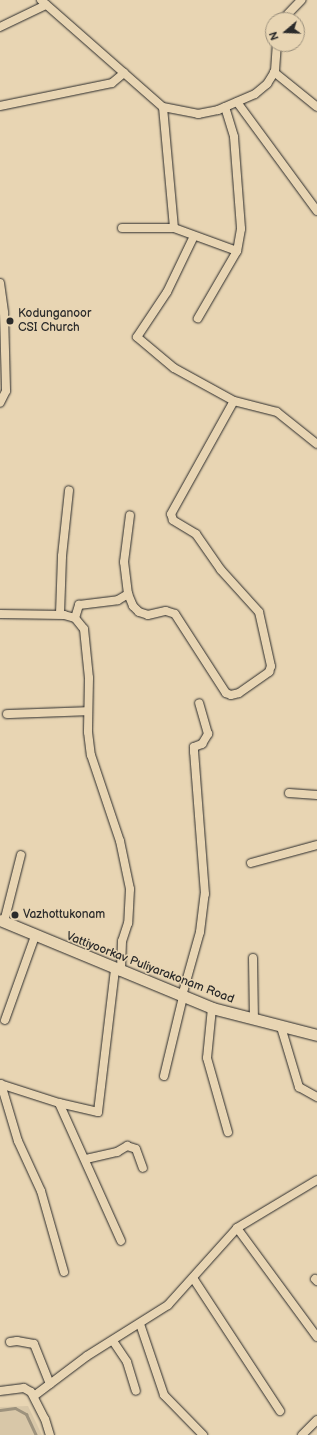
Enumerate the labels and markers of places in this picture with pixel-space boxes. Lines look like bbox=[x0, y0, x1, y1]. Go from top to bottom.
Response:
place label: Kodunganoor CSI Church bbox=[18, 307, 91, 335]
marker: Kodunganoor CSI Church bbox=[5, 316, 15, 326]
place label: Vazhottukonam bbox=[23, 908, 105, 922]
marker: Vazhottukonam bbox=[10, 910, 20, 920]

